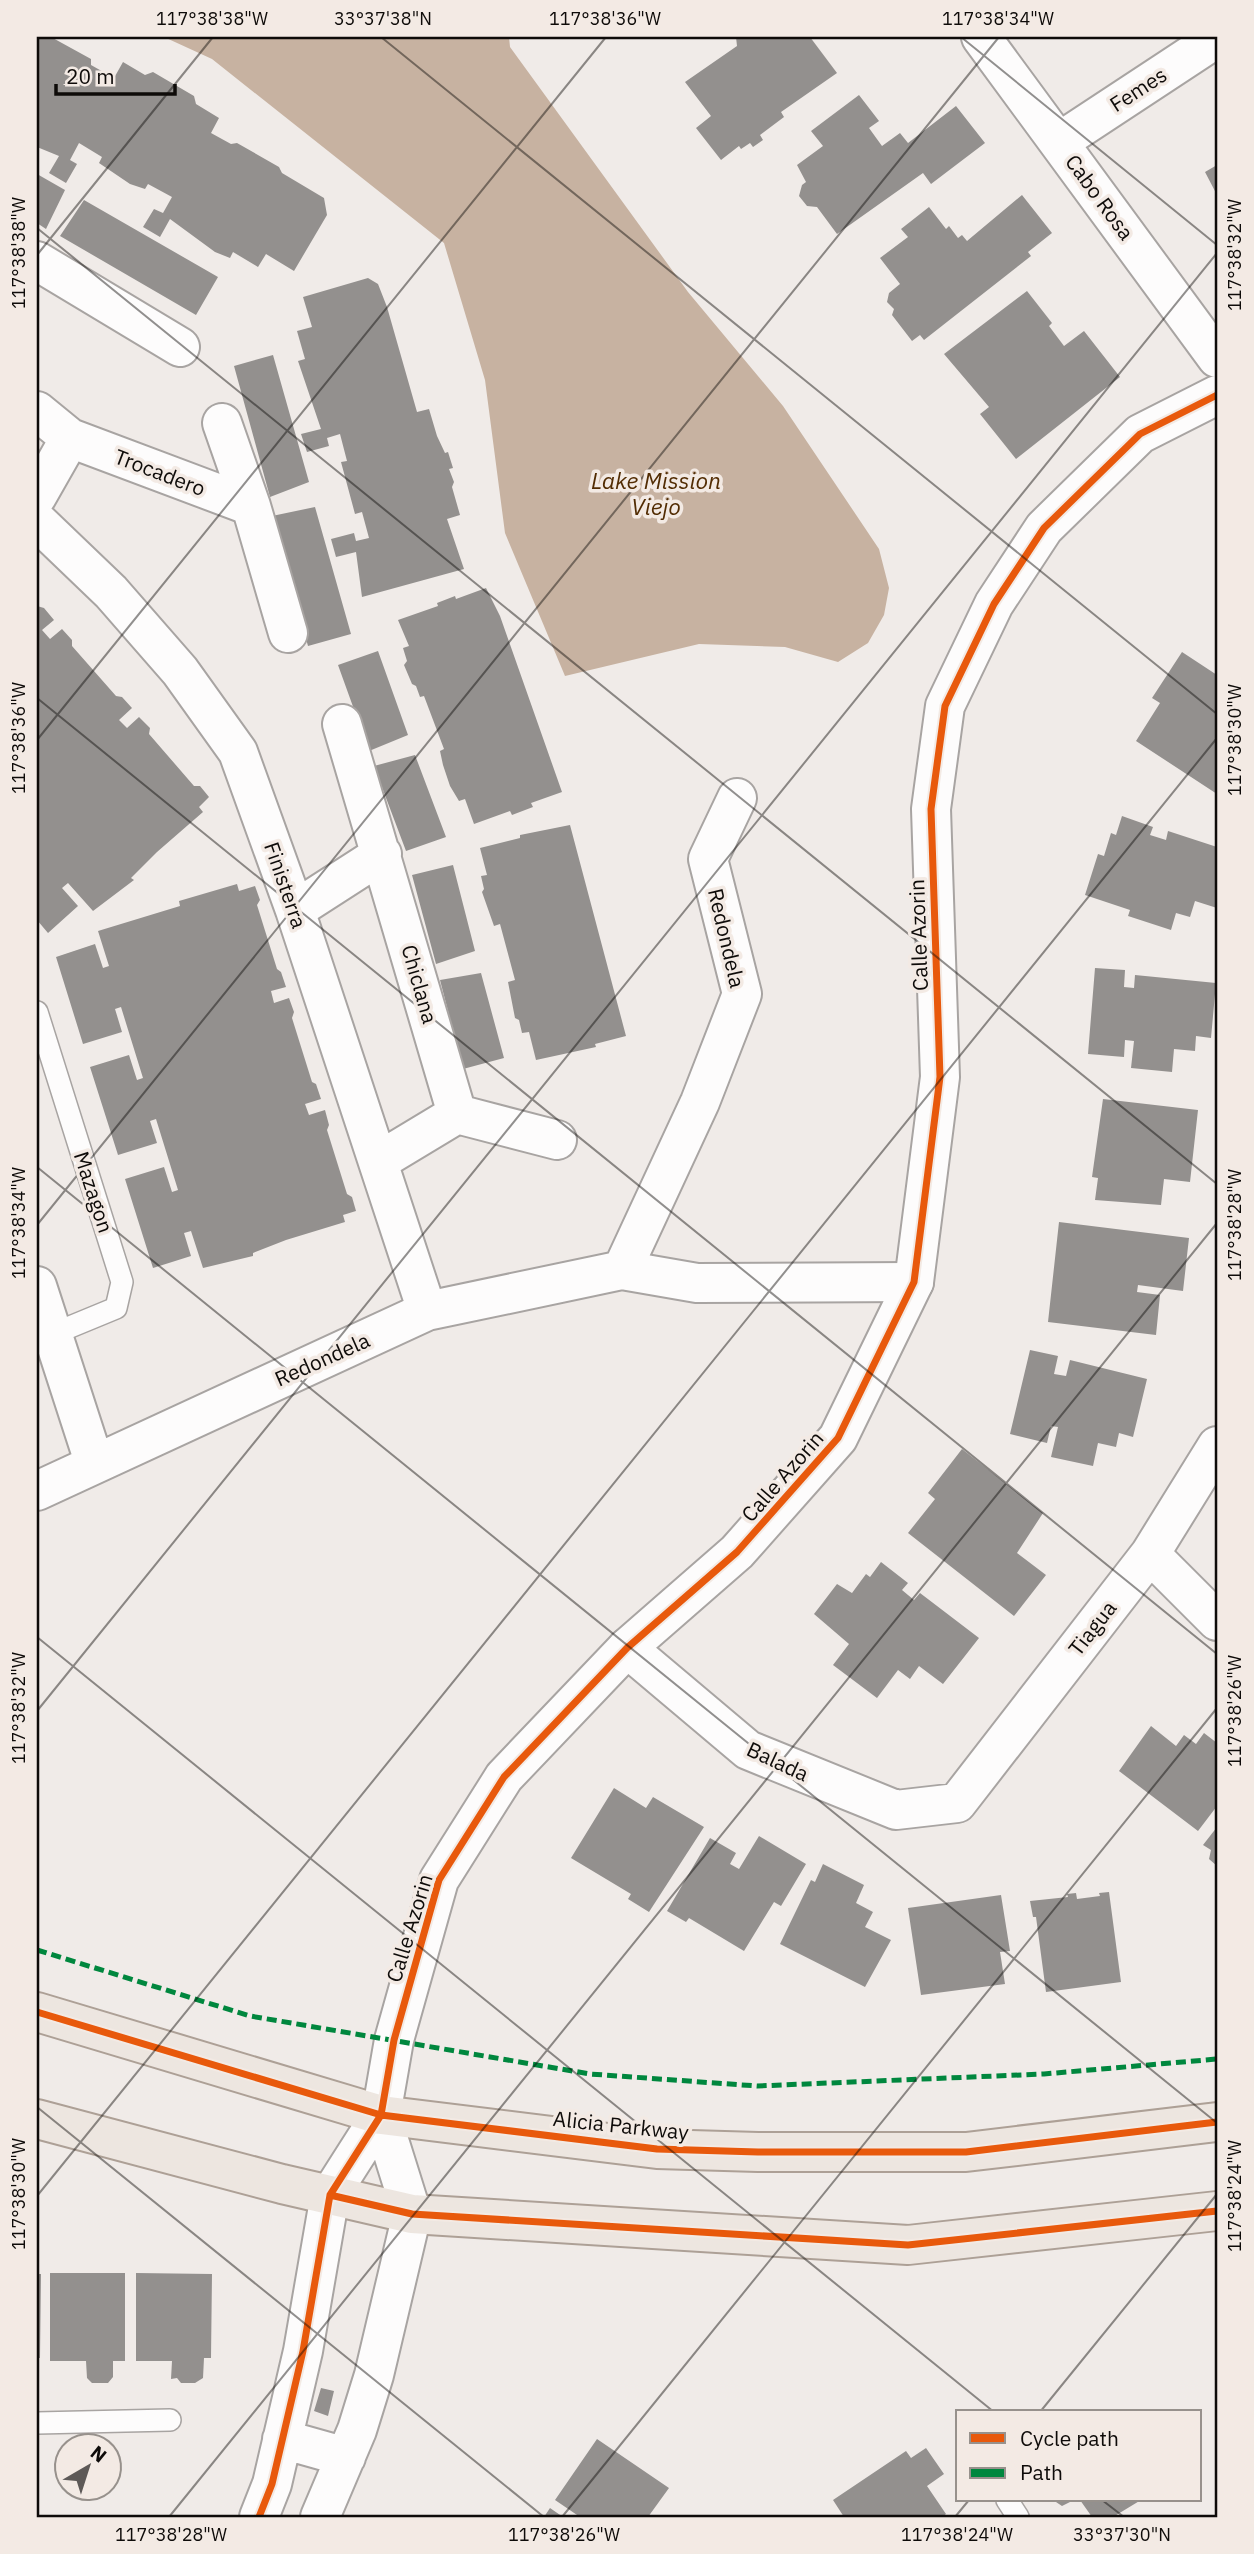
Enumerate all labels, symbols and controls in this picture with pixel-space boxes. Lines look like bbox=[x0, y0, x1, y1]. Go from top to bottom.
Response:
text: 117°38'38"W bbox=[156, 7, 268, 30]
text: 33°37'38"N bbox=[334, 7, 432, 30]
text: 117°38'36"W bbox=[549, 7, 661, 30]
text: 117°38'34"W bbox=[942, 7, 1054, 30]
scale bar bbox=[56, 52, 175, 96]
street label: Femes bbox=[1104, 60, 1172, 118]
text: 20 m bbox=[66, 62, 115, 90]
street label: Cabo Rosa bbox=[1059, 149, 1141, 245]
text: 117°38'38"W bbox=[7, 197, 30, 309]
text: 117°38'32"W bbox=[1223, 199, 1246, 311]
street label: Trocadero bbox=[111, 442, 209, 502]
water label: Lake Mission Viejo bbox=[591, 465, 721, 521]
text: 117°38'36"W bbox=[7, 682, 30, 794]
text: 117°38'30"W bbox=[1223, 684, 1246, 796]
street label: Finisterra bbox=[258, 838, 314, 932]
street label: Calle Azorin bbox=[902, 879, 934, 991]
street label: Redondela bbox=[702, 886, 752, 990]
street label: Chiclana bbox=[395, 941, 445, 1027]
street label: Mazagon bbox=[68, 1148, 120, 1236]
text: 117°38'34"W bbox=[7, 1167, 30, 1279]
text: 117°38'28"W bbox=[1223, 1169, 1246, 1281]
street label: Redondela bbox=[270, 1326, 374, 1392]
street label: Calle Azorin bbox=[735, 1425, 829, 1527]
street label: Tiagua bbox=[1062, 1595, 1122, 1661]
text: 117°38'32"W bbox=[7, 1652, 30, 1764]
text: 117°38'26"W bbox=[1223, 1655, 1246, 1767]
street label: Balada bbox=[743, 1735, 813, 1787]
street label: Calle Azorin bbox=[379, 1870, 439, 1986]
street label: Alicia Parkway bbox=[552, 2104, 691, 2146]
text: 117°38'30"W bbox=[7, 2138, 30, 2250]
text: 117°38'24"W bbox=[1223, 2140, 1246, 2252]
legend bbox=[956, 2410, 1202, 2502]
text: Cycle path bbox=[1020, 2424, 1119, 2452]
north arrow bbox=[52, 2432, 122, 2502]
text: N bbox=[86, 2440, 112, 2467]
text: Path bbox=[1020, 2458, 1063, 2486]
text: 117°38'28"W bbox=[115, 2523, 227, 2546]
text: 117°38'26"W bbox=[508, 2523, 620, 2546]
text: 117°38'24"W bbox=[901, 2523, 1013, 2546]
text: 33°37'30"N bbox=[1073, 2523, 1171, 2546]

